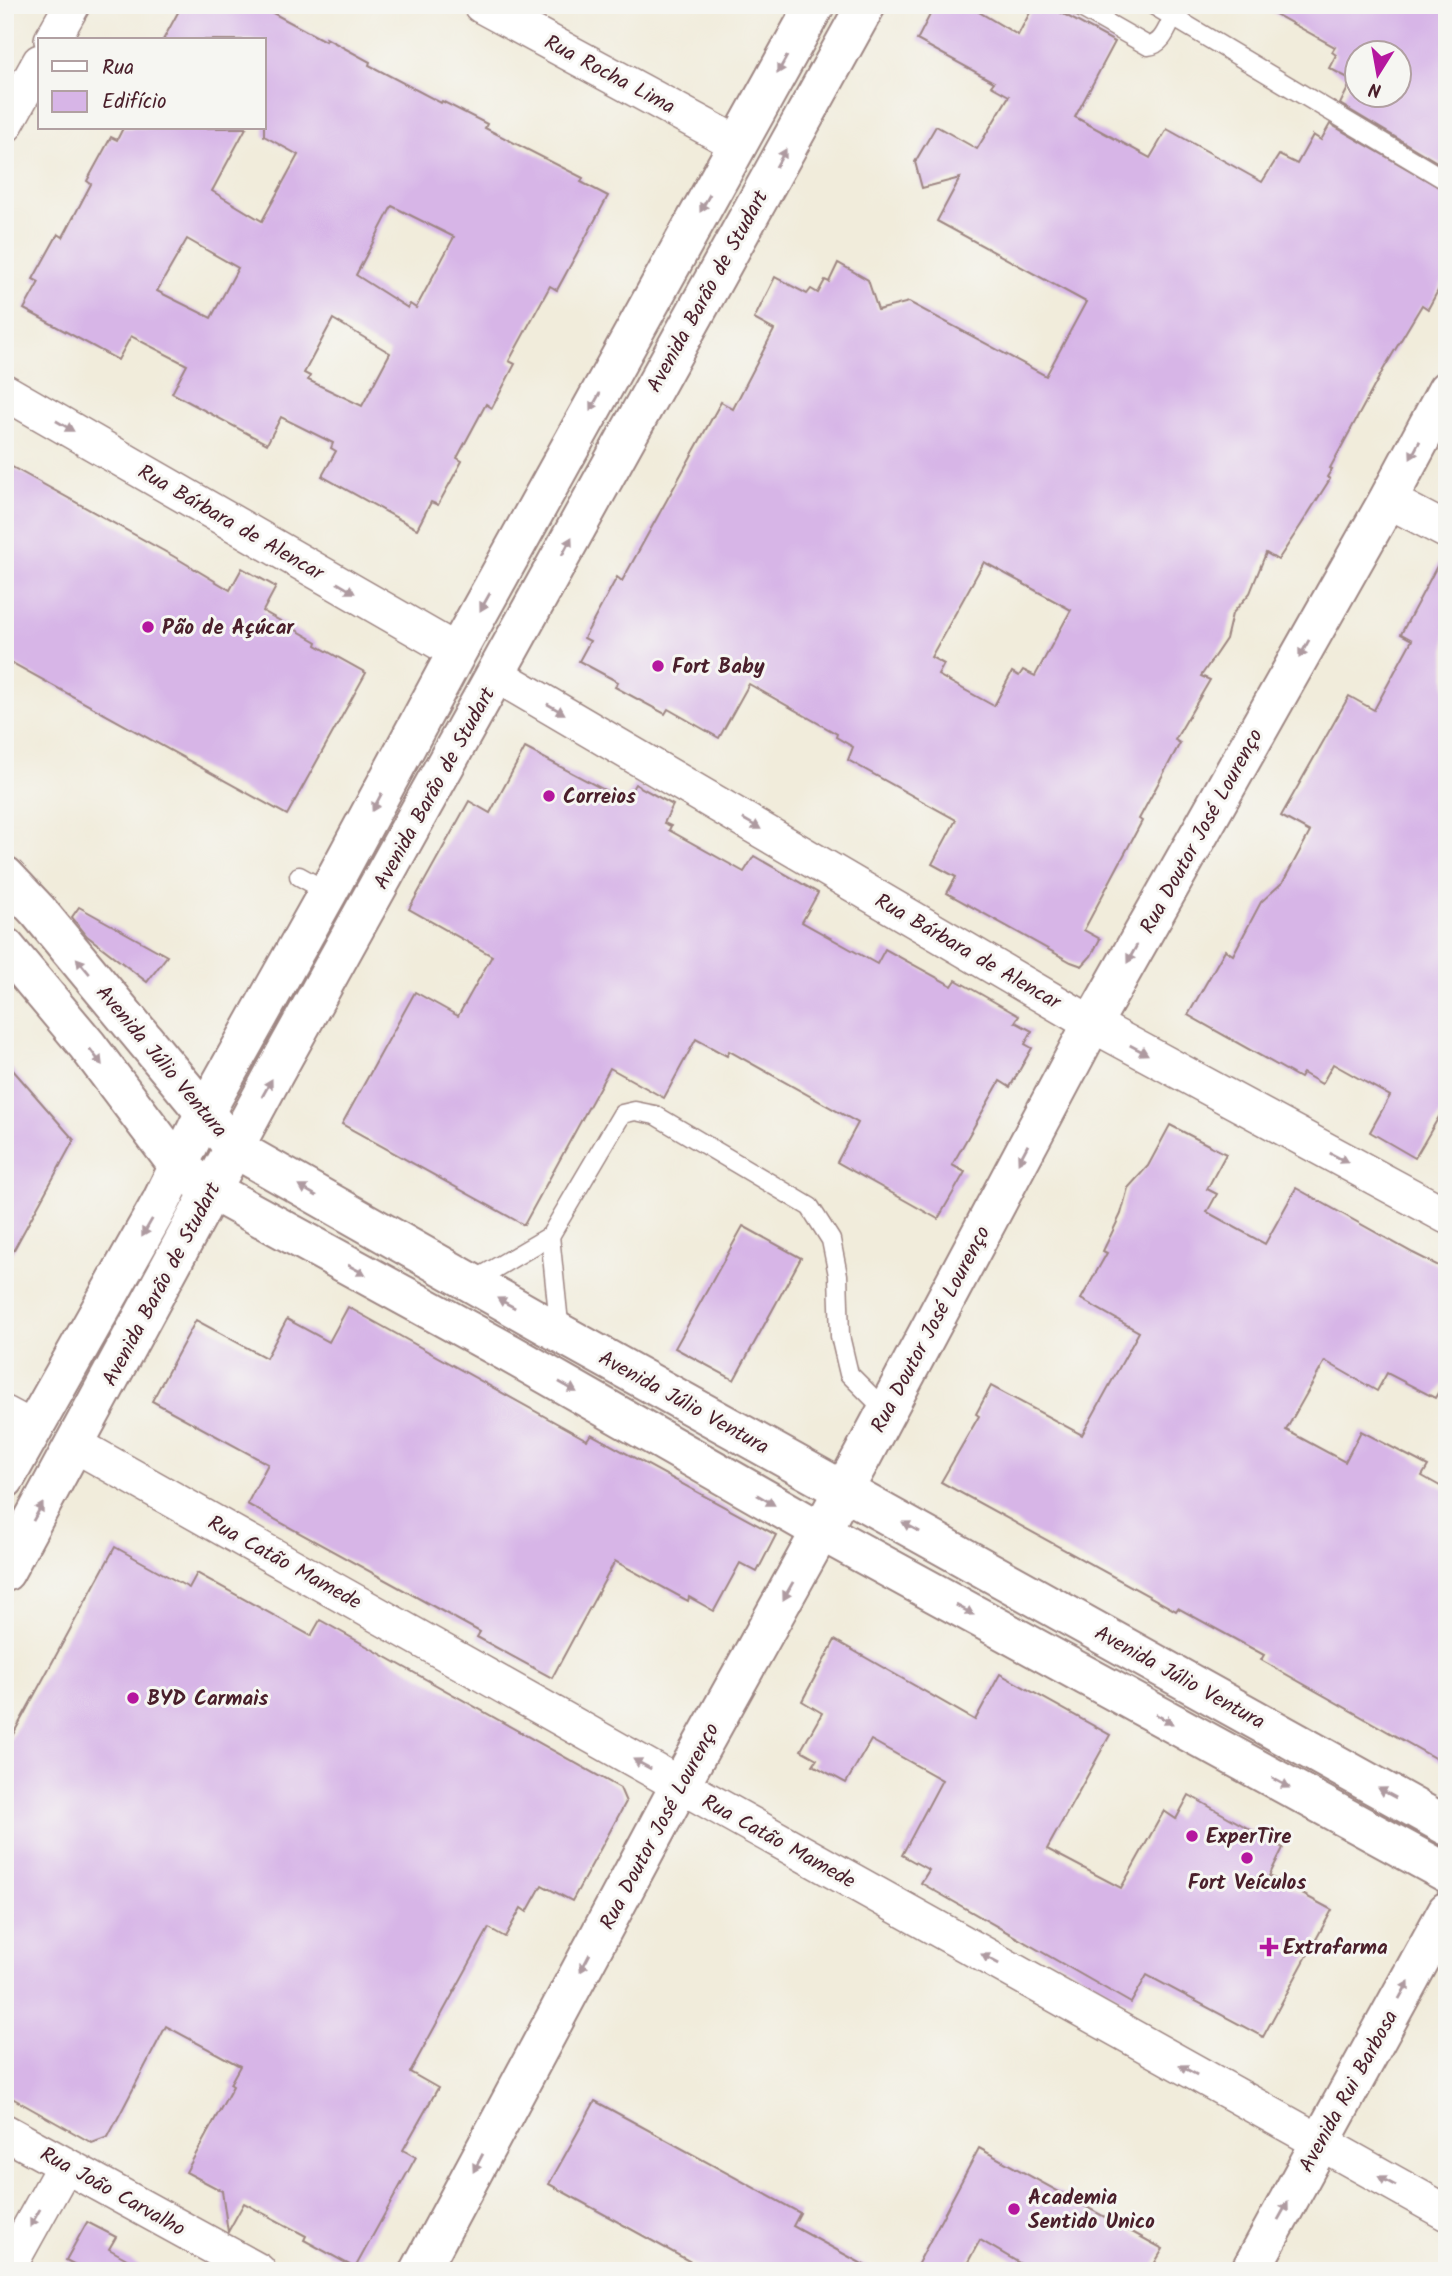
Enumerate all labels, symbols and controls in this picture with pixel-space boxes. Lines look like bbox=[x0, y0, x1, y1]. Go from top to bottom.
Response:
street label: Rua Rocha Lima bbox=[538, 27, 681, 124]
legend bbox=[38, 38, 266, 130]
north arrow bbox=[1344, 38, 1414, 108]
text: Rua bbox=[102, 52, 134, 85]
one-way arrow bbox=[777, 55, 788, 75]
text: N bbox=[1366, 73, 1384, 105]
text: Edifício bbox=[102, 86, 167, 119]
one-way arrow bbox=[775, 148, 787, 167]
street label: Avenida Barão de Studart bbox=[639, 184, 778, 399]
one-way arrow bbox=[699, 194, 711, 213]
one-way arrow bbox=[589, 393, 601, 412]
one-way arrow bbox=[55, 420, 74, 432]
one-way arrow bbox=[1409, 440, 1420, 460]
street label: Rua Bárbara de Alencar bbox=[131, 457, 330, 591]
one-way arrow bbox=[560, 536, 572, 556]
one-way arrow bbox=[337, 582, 356, 594]
one-way arrow bbox=[479, 592, 491, 611]
place label: Pão de Açúcar bbox=[162, 612, 295, 645]
marker: Pão de Açúcar bbox=[140, 619, 156, 635]
one-way arrow bbox=[1298, 639, 1310, 659]
place label: Fort Baby bbox=[672, 651, 765, 684]
marker: Fort Baby bbox=[650, 658, 666, 674]
street label: Avenida Barão de Studart bbox=[366, 681, 505, 896]
one-way arrow bbox=[546, 703, 565, 716]
street label: Rua Doutor José Lourenço bbox=[1132, 723, 1273, 940]
place label: Correios bbox=[563, 781, 636, 814]
marker: Correios bbox=[541, 788, 557, 804]
one-way arrow bbox=[371, 792, 383, 811]
one-way arrow bbox=[743, 818, 762, 831]
street label: Rua Bárbara de Alencar bbox=[868, 886, 1067, 1020]
one-way arrow bbox=[1126, 944, 1138, 963]
one-way arrow bbox=[76, 958, 91, 975]
street label: Avenida Júlio Ventura bbox=[87, 978, 235, 1146]
one-way arrow bbox=[1130, 1043, 1150, 1055]
one-way arrow bbox=[88, 1047, 103, 1065]
one-way arrow bbox=[260, 1078, 272, 1098]
one-way arrow bbox=[1018, 1144, 1030, 1164]
one-way arrow bbox=[1330, 1152, 1349, 1164]
street label: Avenida Barão de Studart bbox=[94, 1176, 231, 1393]
one-way arrow bbox=[298, 1185, 317, 1197]
one-way arrow bbox=[141, 1218, 153, 1237]
street label: Rua Doutor José Lourenço bbox=[863, 1220, 1000, 1439]
one-way arrow bbox=[347, 1264, 366, 1276]
one-way arrow bbox=[496, 1297, 515, 1309]
street label: Avenida Júlio Ventura bbox=[592, 1343, 775, 1464]
one-way arrow bbox=[559, 1381, 578, 1393]
one-way arrow bbox=[756, 1494, 776, 1506]
one-way arrow bbox=[32, 1502, 44, 1522]
street label: Rua Catão Mamede bbox=[201, 1507, 368, 1620]
one-way arrow bbox=[902, 1521, 921, 1533]
one-way arrow bbox=[782, 1581, 794, 1601]
one-way arrow bbox=[955, 1604, 975, 1616]
street label: Avenida Júlio Ventura bbox=[1088, 1618, 1271, 1739]
place label: BYD Carmais bbox=[147, 1683, 269, 1716]
marker: BYD Carmais bbox=[125, 1690, 141, 1706]
one-way arrow bbox=[1155, 1713, 1174, 1725]
street label: Rua Doutor José Lourenço bbox=[592, 1717, 729, 1936]
one-way arrow bbox=[632, 1758, 651, 1770]
one-way arrow bbox=[1272, 1777, 1291, 1789]
street label: Rua Catão Mamede bbox=[695, 1786, 862, 1899]
one-way arrow bbox=[1377, 1787, 1397, 1799]
place label: ExperTire bbox=[1206, 1821, 1291, 1854]
marker: ExperTire bbox=[1184, 1828, 1200, 1844]
marker: Fort Veículos bbox=[1239, 1850, 1255, 1866]
place label: Fort Veículos bbox=[1188, 1867, 1306, 1900]
place label: Extrafarma bbox=[1283, 1932, 1388, 1965]
marker: Extrafarma bbox=[1261, 1939, 1277, 1955]
one-way arrow bbox=[579, 1953, 591, 1973]
one-way arrow bbox=[980, 1953, 999, 1965]
one-way arrow bbox=[1398, 1980, 1410, 2000]
street label: Avenida Rui Barbosa bbox=[1291, 2004, 1408, 2179]
one-way arrow bbox=[1179, 2064, 1198, 2076]
street label: Rua João Carvalho bbox=[34, 2139, 191, 2246]
one-way arrow bbox=[472, 2154, 484, 2174]
one-way arrow bbox=[1377, 2175, 1397, 2186]
place label: Academia Sentido Unico bbox=[1028, 2182, 1155, 2239]
marker: Academia Sentido Unico bbox=[1006, 2201, 1022, 2217]
one-way arrow bbox=[1277, 2201, 1289, 2221]
one-way arrow bbox=[30, 2208, 41, 2228]

